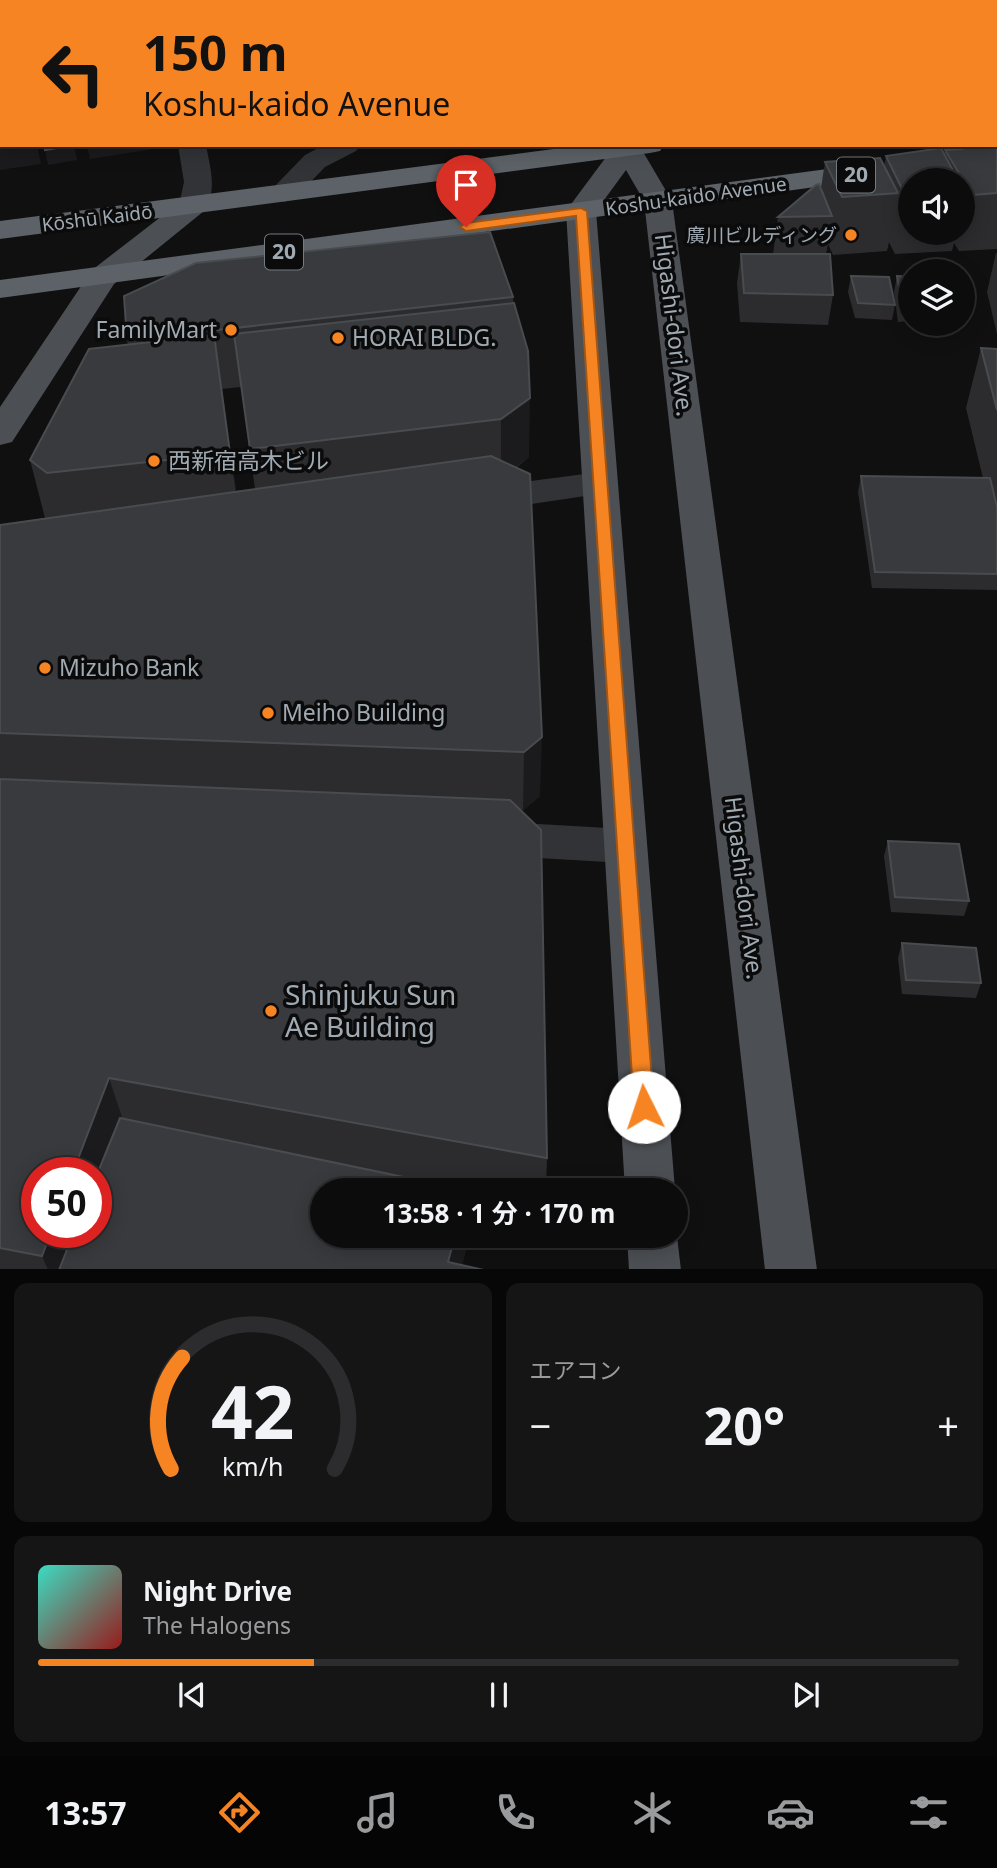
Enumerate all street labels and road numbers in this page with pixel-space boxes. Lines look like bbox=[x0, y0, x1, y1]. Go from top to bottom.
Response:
road number: 20 bbox=[837, 158, 875, 192]
street label: Koshu-kaido Avenue bbox=[604, 170, 788, 222]
street label: Kōshū Kaidō bbox=[40, 198, 154, 238]
street label: Higashi-dori Ave. bbox=[648, 232, 702, 418]
road number: 20 bbox=[265, 234, 303, 270]
street label: Higashi-dori Ave. bbox=[718, 795, 772, 981]

